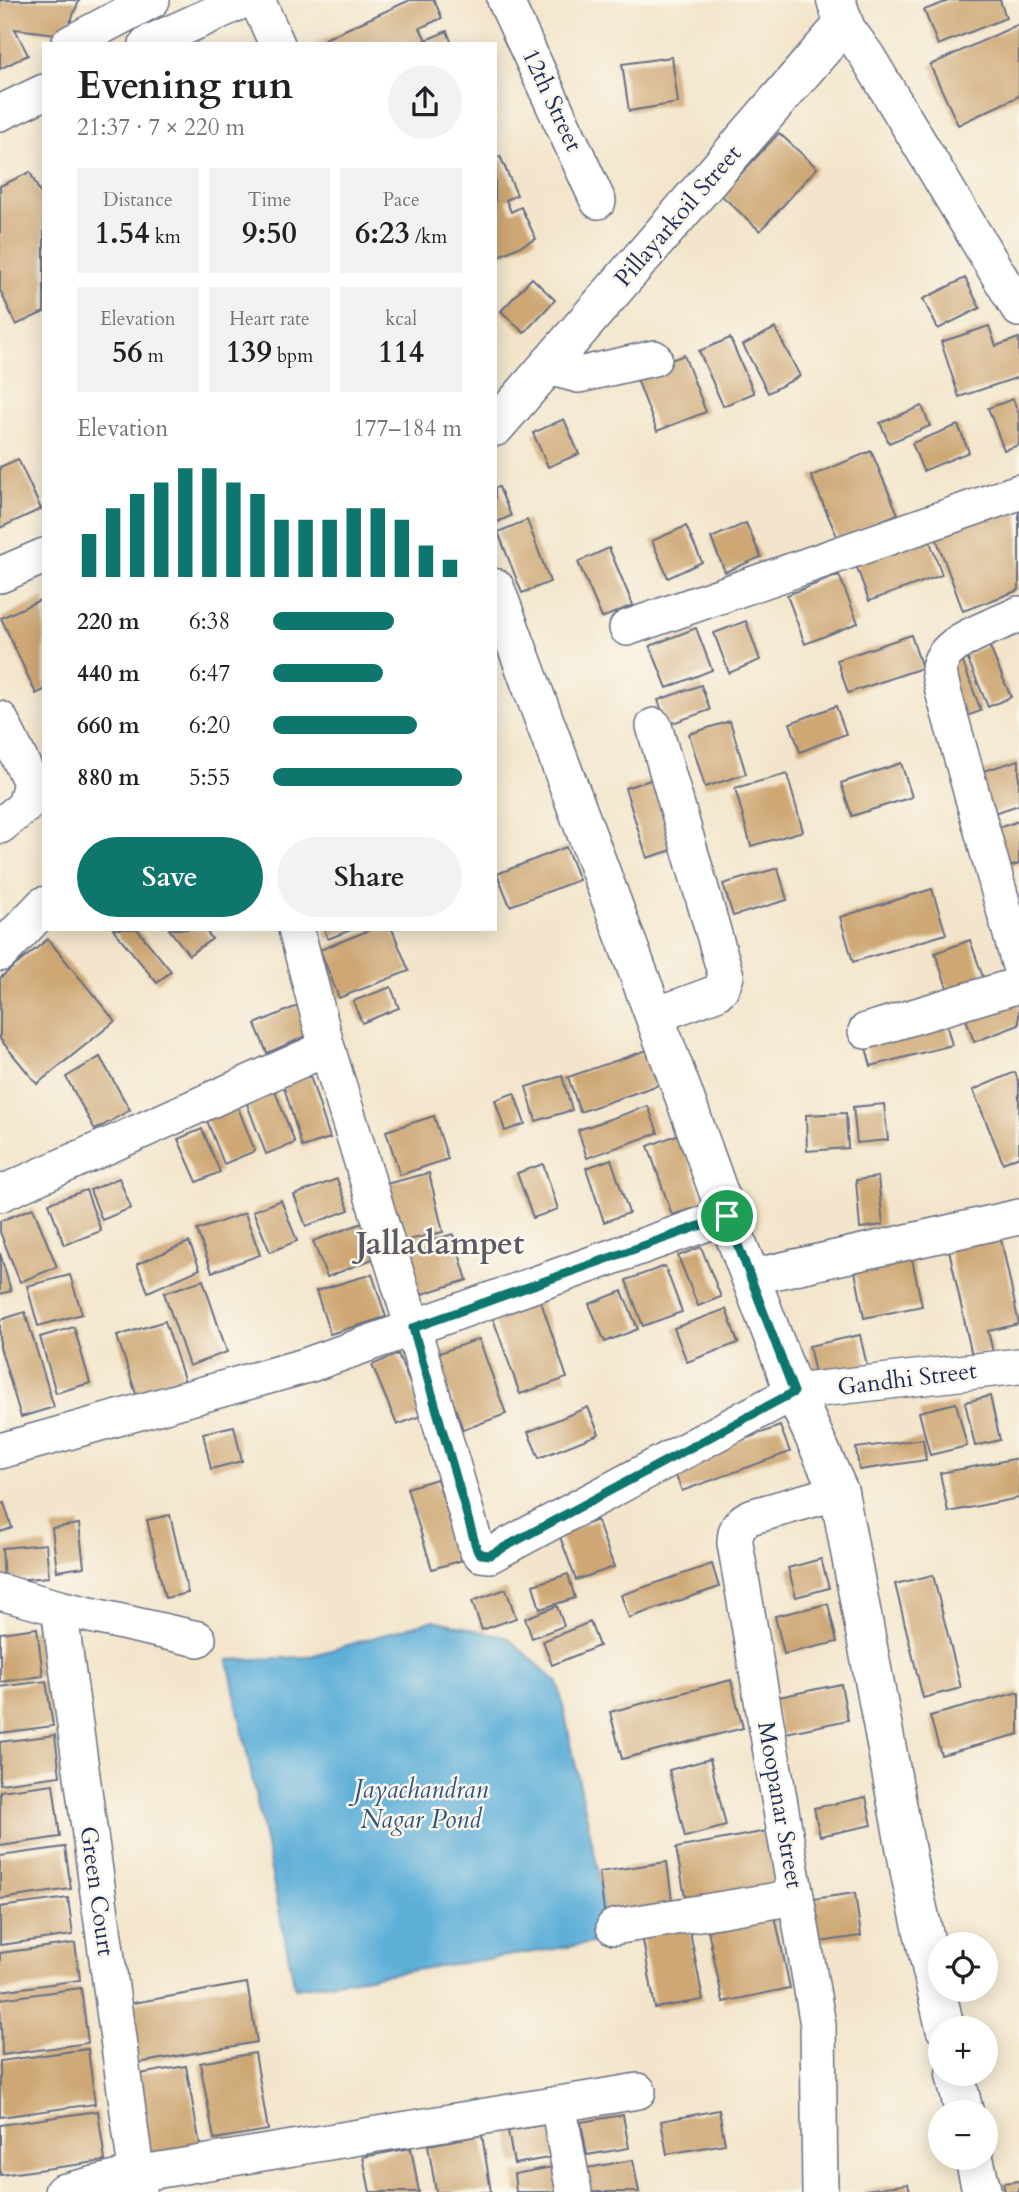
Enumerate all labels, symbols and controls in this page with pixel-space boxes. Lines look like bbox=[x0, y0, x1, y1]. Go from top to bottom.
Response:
street label: 12th Street bbox=[514, 43, 590, 157]
text: Evening run bbox=[77, 60, 293, 112]
button: share bbox=[388, 65, 462, 139]
text: 21:37 · 7 × 220 m bbox=[77, 112, 245, 143]
street label: Pillayarkoil Street bbox=[607, 138, 749, 294]
text: Distance bbox=[103, 187, 173, 213]
text: Time bbox=[248, 187, 291, 213]
text: Pace bbox=[383, 187, 420, 213]
text: 1.54 bbox=[95, 213, 150, 254]
text: 9:50 bbox=[242, 213, 297, 254]
text: 6:23 bbox=[355, 213, 410, 254]
text: km bbox=[150, 224, 181, 250]
text: /km bbox=[410, 224, 447, 250]
text: Elevation bbox=[100, 306, 176, 332]
text: Heart rate bbox=[229, 306, 310, 332]
text: kcal bbox=[385, 306, 417, 332]
text: 56 bbox=[112, 332, 143, 373]
text: 139 bbox=[226, 332, 272, 373]
text: 114 bbox=[378, 332, 424, 373]
text: m bbox=[143, 343, 164, 369]
text: bpm bbox=[272, 343, 313, 369]
text: Elevation bbox=[77, 413, 168, 444]
text: 177–184 m bbox=[353, 413, 462, 444]
text: 220 m bbox=[77, 606, 140, 637]
text: 6:38 bbox=[189, 606, 230, 637]
text: 440 m bbox=[77, 658, 140, 689]
text: 6:47 bbox=[189, 658, 230, 689]
text: 660 m bbox=[77, 710, 140, 741]
text: 6:20 bbox=[189, 710, 230, 741]
text: 880 m bbox=[77, 762, 140, 793]
text: 5:55 bbox=[189, 762, 230, 793]
button: Save bbox=[77, 837, 263, 917]
button: Share bbox=[277, 837, 462, 917]
pin bbox=[697, 1186, 757, 1246]
icon: arrive bbox=[708, 1197, 746, 1235]
district label: Jalladampet bbox=[352, 1222, 524, 1266]
street label: Gandhi Street bbox=[836, 1354, 979, 1404]
street label: Moopanar Street bbox=[749, 1719, 811, 1891]
water label: Jayachandran Nagar Pond bbox=[348, 1772, 488, 1837]
street label: Green Court bbox=[72, 1824, 122, 1958]
map controls bbox=[928, 1932, 998, 2170]
button: locate bbox=[928, 1932, 998, 2002]
button: + bbox=[928, 2016, 998, 2086]
button: − bbox=[928, 2100, 998, 2170]

